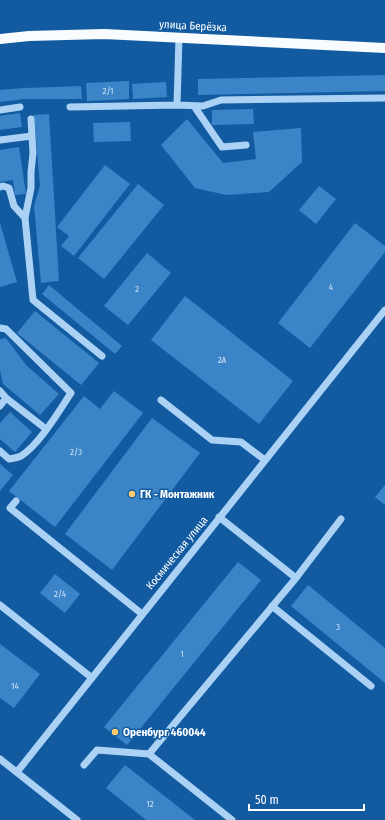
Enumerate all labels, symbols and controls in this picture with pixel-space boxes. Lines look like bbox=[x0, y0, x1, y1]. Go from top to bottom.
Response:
street label: улица Берёзка bbox=[159, 18, 227, 34]
house number: 2/1 bbox=[102, 86, 114, 96]
house number: 4 bbox=[329, 282, 334, 292]
house number: 2 bbox=[135, 284, 139, 294]
house number: 2А bbox=[218, 355, 227, 365]
house number: 2/3 bbox=[70, 447, 82, 457]
place label: ГК - Монтажник bbox=[140, 488, 215, 501]
marker: ГК - Монтажник bbox=[127, 489, 137, 499]
street label: Космическая улица bbox=[144, 514, 210, 592]
house number: 2/4 bbox=[54, 589, 67, 599]
house number: 3 bbox=[336, 622, 340, 632]
house number: 1 bbox=[180, 649, 184, 659]
house number: 14 bbox=[11, 681, 20, 691]
place label: Оренбург 460044 bbox=[123, 726, 206, 739]
marker: Оренбург 460044 bbox=[110, 727, 120, 737]
scale bar bbox=[249, 786, 364, 812]
text: 50 m bbox=[255, 793, 279, 807]
house number: 12 bbox=[146, 799, 154, 809]

